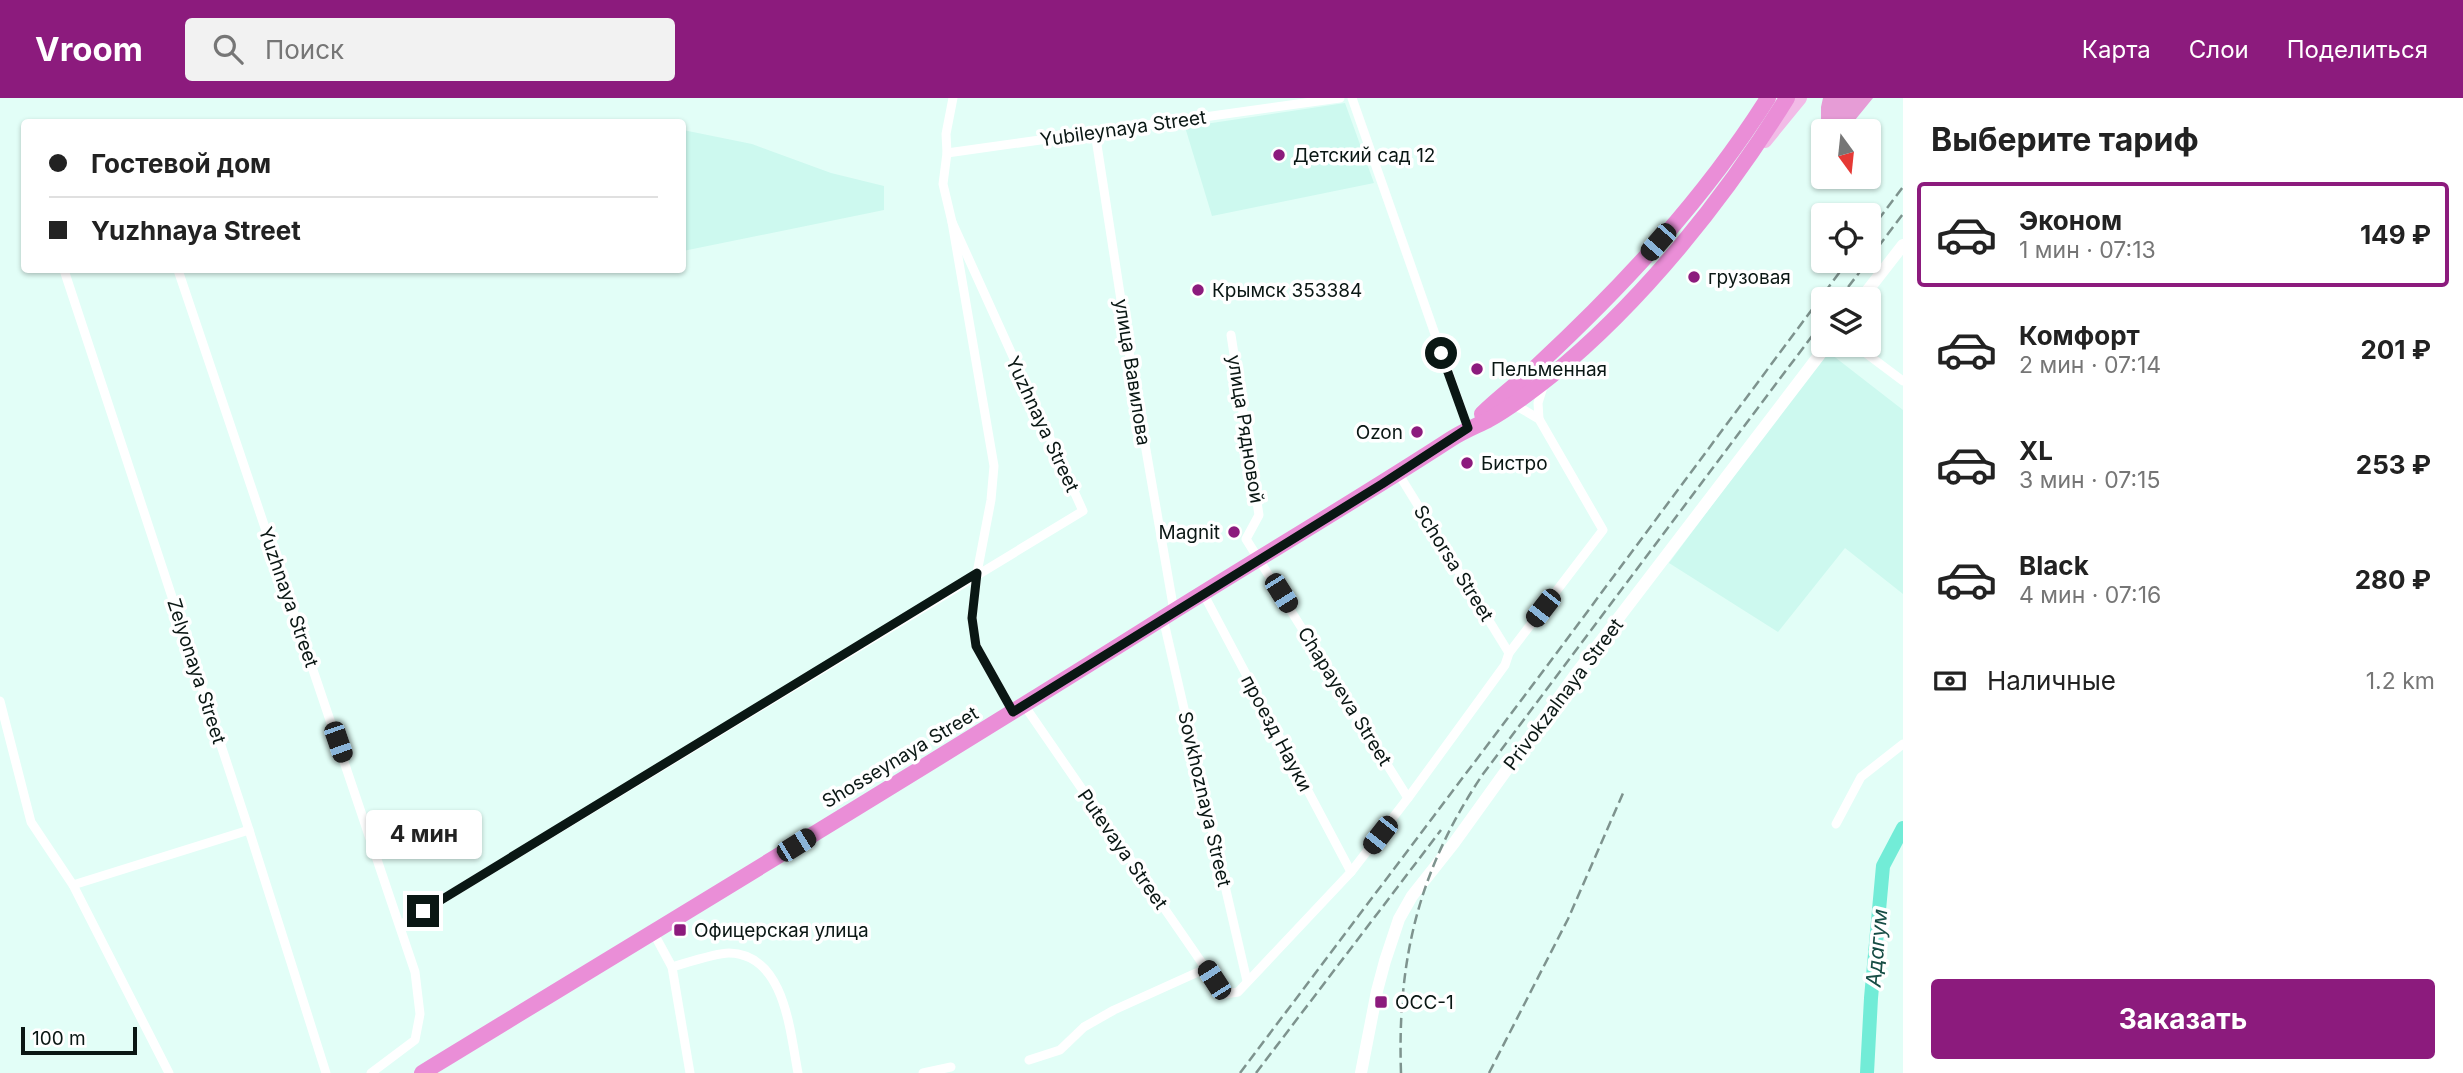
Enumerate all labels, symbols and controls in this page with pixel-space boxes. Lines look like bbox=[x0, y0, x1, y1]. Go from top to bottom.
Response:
search box bbox=[185, 18, 675, 81]
text: Vroom bbox=[35, 29, 143, 69]
icon: search bbox=[209, 30, 247, 68]
text: Поиск bbox=[265, 34, 344, 65]
text: Карта bbox=[2082, 35, 2151, 64]
text: Слои bbox=[2189, 35, 2249, 64]
text: Поделиться bbox=[2287, 35, 2428, 64]
street label: Yubileynaya Street bbox=[1039, 105, 1208, 152]
north arrow bbox=[1811, 119, 1881, 189]
map controls bbox=[1811, 119, 1881, 357]
text: Выберите тариф bbox=[1931, 120, 2199, 159]
place label: Детский сад 12 bbox=[1293, 144, 1435, 167]
marker: Детский сад 12 bbox=[1271, 147, 1287, 163]
text: Гостевой дом bbox=[91, 148, 271, 179]
button: locate bbox=[1811, 203, 1881, 273]
icon: car bbox=[1935, 203, 1998, 266]
text: Эконом bbox=[2019, 205, 2122, 236]
text: Yuzhnaya Street bbox=[91, 215, 301, 246]
car bbox=[1637, 219, 1680, 265]
text: 149 ₽ bbox=[2360, 219, 2431, 250]
text: 1 мин · 07:13 bbox=[2019, 236, 2156, 264]
place label: грузовая bbox=[1708, 266, 1791, 289]
marker: грузовая bbox=[1686, 269, 1702, 285]
place label: Крымск 353384 bbox=[1212, 279, 1362, 302]
marker: Крымск 353384 bbox=[1190, 282, 1206, 298]
button: layers bbox=[1811, 287, 1881, 357]
street label: улица Вавилова bbox=[1110, 297, 1155, 447]
icon: car bbox=[1935, 318, 1998, 381]
text: Комфорт bbox=[2019, 320, 2140, 351]
text: 201 ₽ bbox=[2360, 334, 2431, 365]
route start bbox=[1425, 337, 1457, 369]
text: 2 мин · 07:14 bbox=[2019, 351, 2161, 379]
street label: Yuzhnaya Street bbox=[1001, 353, 1084, 496]
street label: улица Рядновой bbox=[1222, 353, 1269, 505]
place label: Пельменная bbox=[1491, 358, 1607, 381]
marker: Пельменная bbox=[1469, 361, 1485, 377]
place label: Ozon bbox=[1356, 421, 1403, 444]
marker: Ozon bbox=[1409, 424, 1425, 440]
icon: car bbox=[1935, 433, 1998, 496]
text: XL bbox=[2019, 435, 2053, 466]
text: 253 ₽ bbox=[2356, 449, 2431, 480]
place label: Бистро bbox=[1481, 452, 1548, 475]
marker: Бистро bbox=[1459, 455, 1475, 471]
text: 3 мин · 07:15 bbox=[2019, 466, 2160, 494]
street label: Schorsa Street bbox=[1409, 501, 1498, 626]
place label: Magnit bbox=[1158, 521, 1220, 544]
street label: Yuzhnaya Street bbox=[254, 524, 323, 670]
marker: Magnit bbox=[1226, 524, 1242, 540]
icon: car bbox=[1935, 548, 1998, 611]
text: Black bbox=[2019, 550, 2089, 581]
text: 280 ₽ bbox=[2355, 564, 2431, 595]
car bbox=[1261, 570, 1302, 616]
text: 4 мин · 07:16 bbox=[2019, 581, 2161, 609]
car bbox=[1522, 585, 1565, 631]
street label: Zelyonaya Street bbox=[162, 596, 231, 747]
street label: Privokzalnaya Street bbox=[1499, 614, 1628, 775]
street label: Chapayeva Street bbox=[1293, 623, 1397, 770]
icon: cash bbox=[1931, 662, 1969, 700]
text: Наличные bbox=[1987, 665, 2116, 696]
text: 1.2 km bbox=[2366, 667, 2435, 695]
street label: проезд Науки bbox=[1236, 671, 1317, 795]
street label: Shosseynaya Street bbox=[818, 702, 983, 813]
street label: Sovkhoznaya Street bbox=[1173, 709, 1236, 889]
car bbox=[322, 719, 355, 765]
street label: Putevaya Street bbox=[1073, 785, 1173, 914]
callout: 4 мин bbox=[365, 810, 481, 858]
car bbox=[1359, 812, 1402, 858]
text: 4 мин bbox=[390, 820, 458, 848]
car bbox=[773, 825, 820, 865]
route end bbox=[407, 895, 439, 927]
water label: Адагум bbox=[1861, 908, 1892, 989]
place label: Офицерская улица bbox=[694, 919, 869, 942]
marker: Офицерская улица bbox=[672, 922, 688, 938]
car bbox=[1194, 957, 1235, 1003]
button: Заказать bbox=[1931, 979, 2435, 1059]
place label: ОСС-1 bbox=[1395, 991, 1454, 1014]
marker: ОСС-1 bbox=[1373, 994, 1389, 1010]
scale bar bbox=[21, 1024, 136, 1056]
text: 100 m bbox=[32, 1027, 86, 1050]

